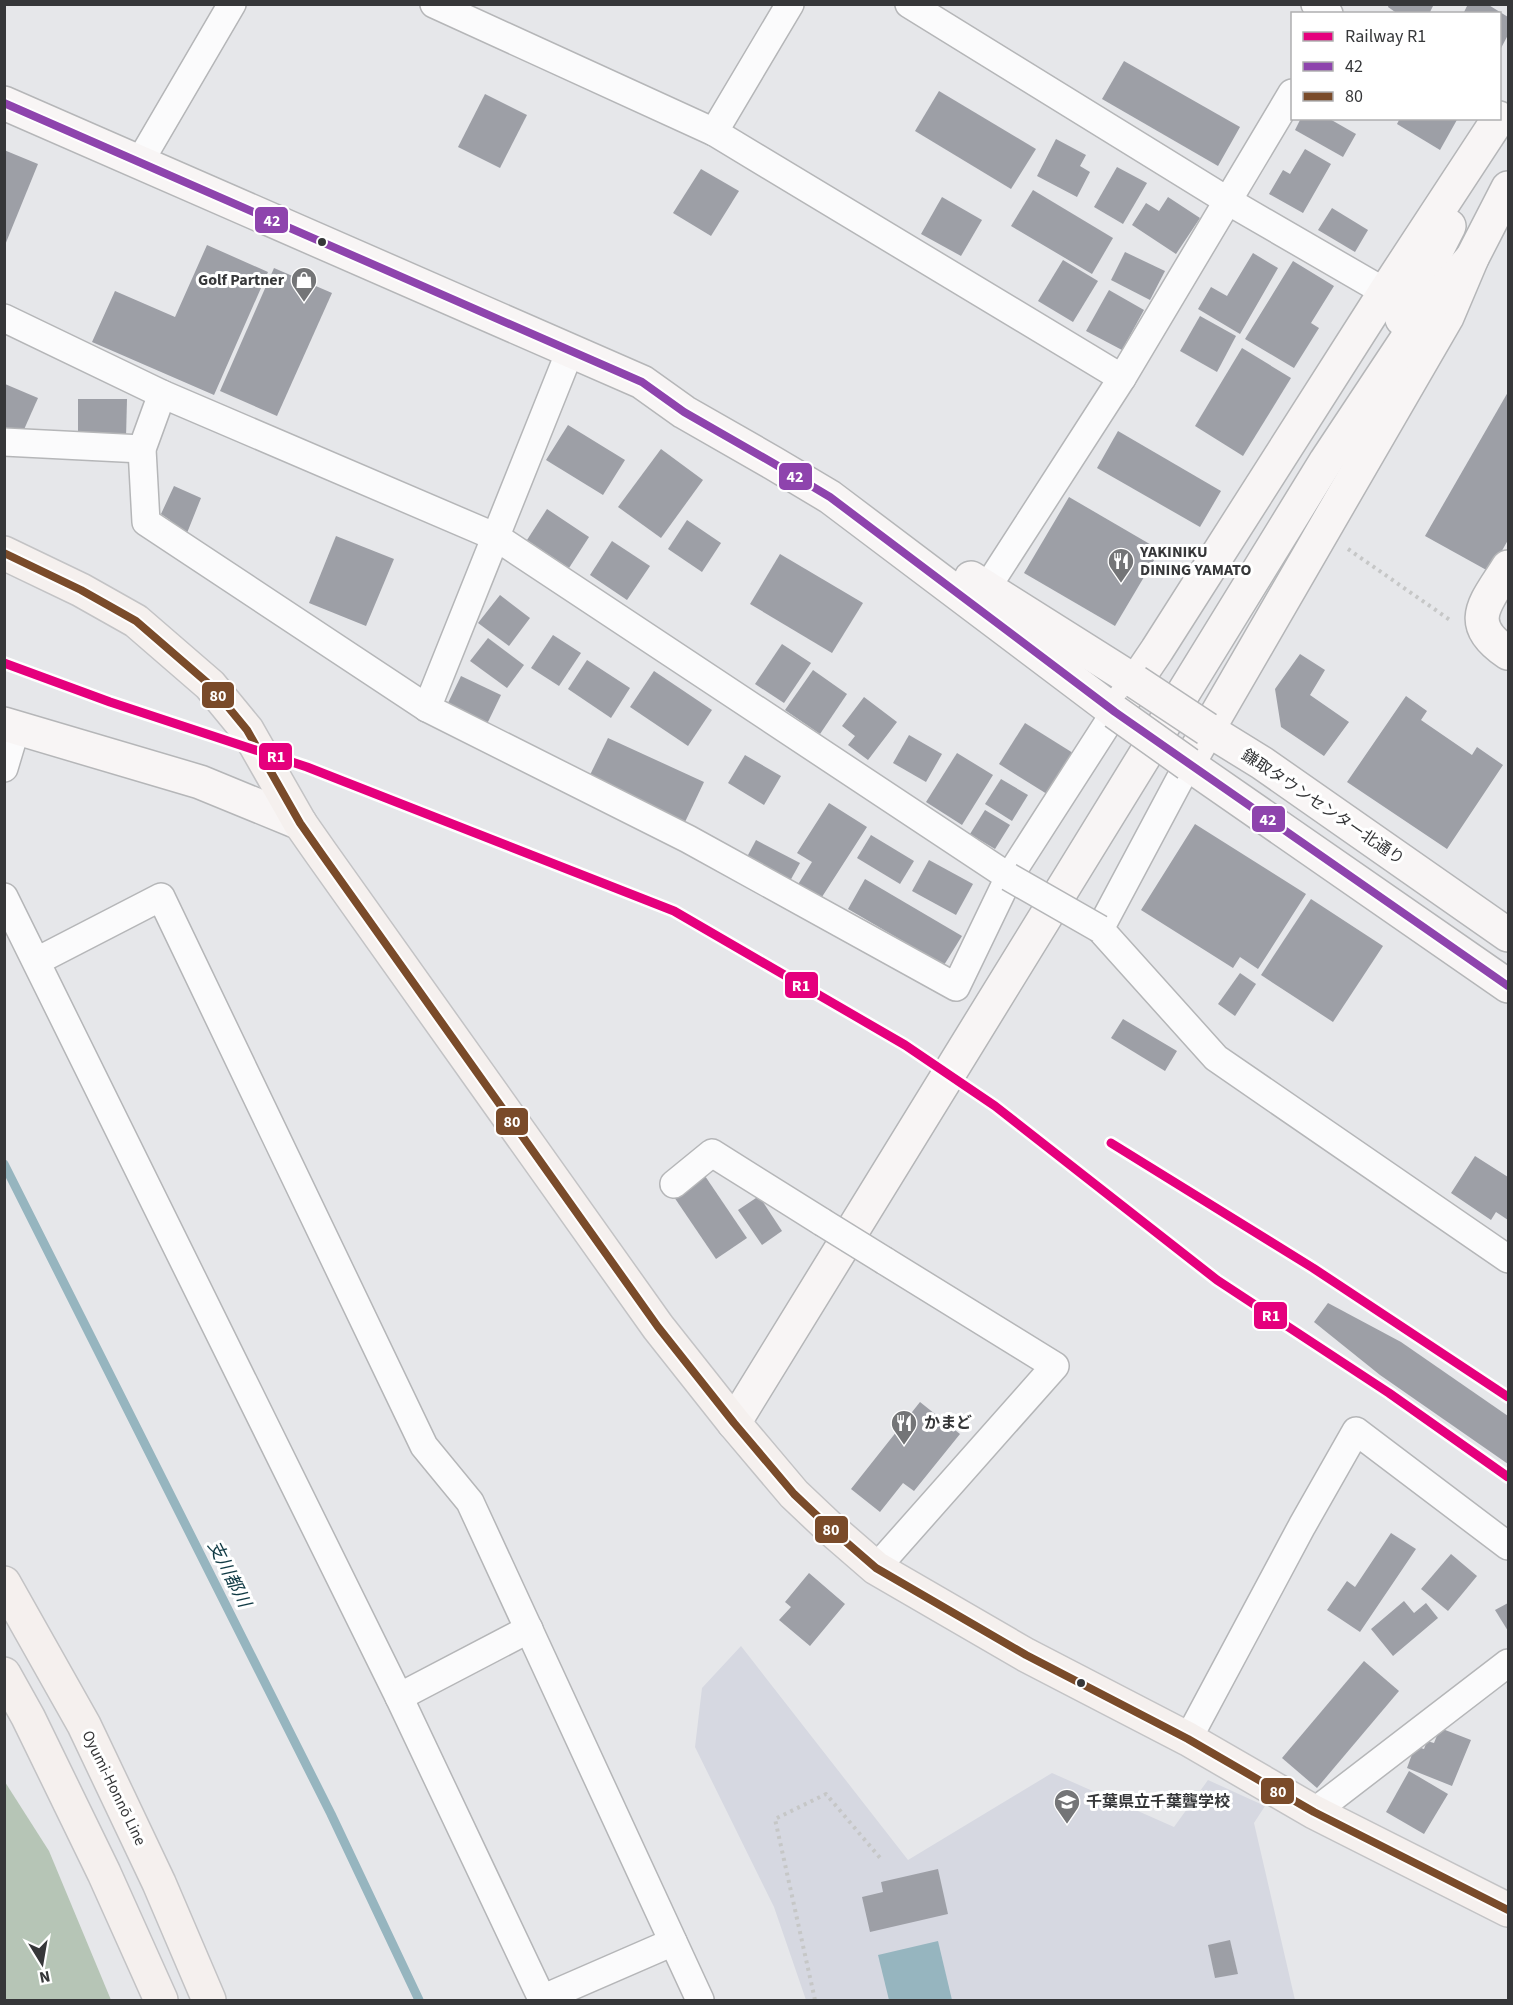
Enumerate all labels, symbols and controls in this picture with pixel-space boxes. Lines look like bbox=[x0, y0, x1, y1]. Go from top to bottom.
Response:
legend bbox=[1291, 12, 1501, 120]
text: Railway R1 bbox=[1345, 24, 1426, 49]
text: 42 bbox=[1345, 54, 1363, 79]
text: 80 bbox=[1345, 84, 1363, 109]
line badge: 42 bbox=[254, 206, 289, 234]
text: 42 bbox=[264, 210, 280, 232]
unlabelled marker bbox=[316, 236, 328, 248]
shop icon: Golf Partner bbox=[289, 265, 319, 303]
place label: Golf Partner bbox=[198, 269, 285, 291]
line badge: 42 bbox=[778, 462, 813, 491]
text: 42 bbox=[787, 466, 803, 488]
place label: YAKINIKU DINING YAMATO bbox=[1139, 541, 1251, 581]
restaurant icon: YAKINIKU DINING YAMATO bbox=[1106, 546, 1136, 584]
line badge: 80 bbox=[201, 681, 235, 709]
text: 80 bbox=[210, 685, 226, 707]
line badge: R1 bbox=[258, 742, 293, 771]
street label: 鎌取タウンセンター北通り bbox=[1237, 744, 1409, 870]
text: R1 bbox=[267, 746, 285, 768]
line badge: 42 bbox=[1251, 805, 1286, 833]
text: 42 bbox=[1260, 809, 1276, 831]
line badge: R1 bbox=[784, 971, 819, 999]
text: R1 bbox=[792, 975, 810, 997]
line badge: 80 bbox=[495, 1107, 529, 1136]
text: 80 bbox=[504, 1111, 520, 1133]
line badge: R1 bbox=[1253, 1301, 1288, 1330]
text: R1 bbox=[1262, 1305, 1280, 1327]
restaurant icon: かまど bbox=[889, 1408, 919, 1446]
place label: かまど bbox=[924, 1412, 972, 1434]
line badge: 80 bbox=[814, 1515, 849, 1544]
text: 80 bbox=[823, 1519, 839, 1541]
water label: 支川都川 bbox=[202, 1536, 257, 1614]
unlabelled marker bbox=[1075, 1677, 1087, 1689]
street label: Oyumi-Honnō Line bbox=[77, 1727, 151, 1849]
line badge: 80 bbox=[1260, 1777, 1295, 1805]
text: 80 bbox=[1270, 1781, 1286, 1803]
school or university icon: 千葉県立千葉聾学校 bbox=[1052, 1787, 1082, 1825]
place label: 千葉県立千葉聾学校 bbox=[1086, 1791, 1230, 1813]
north arrow bbox=[12, 1933, 72, 1993]
text: N bbox=[37, 1965, 52, 1989]

